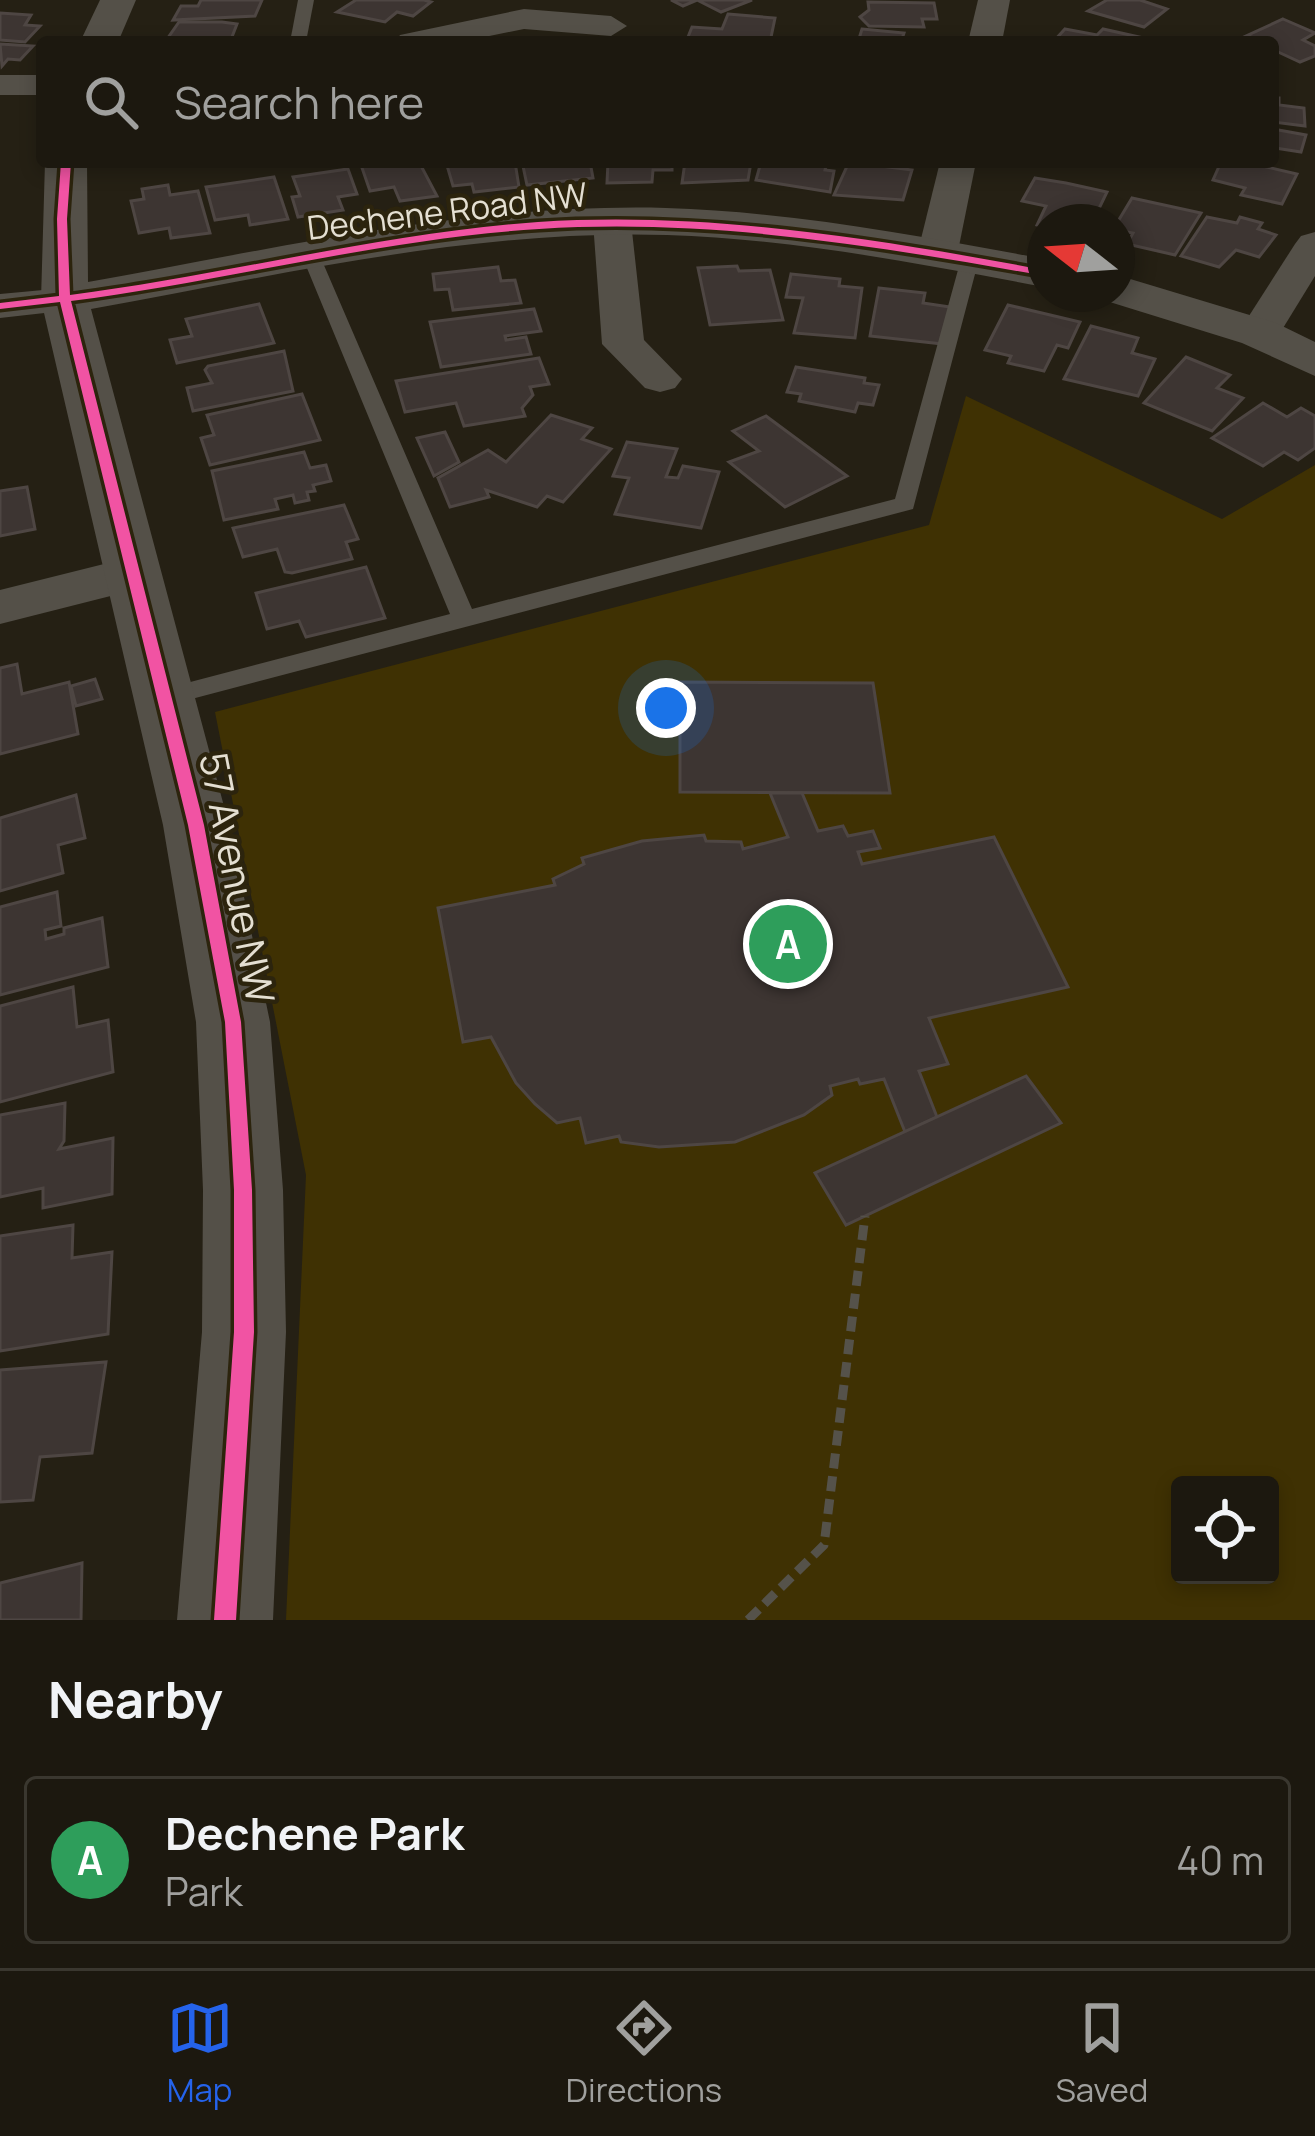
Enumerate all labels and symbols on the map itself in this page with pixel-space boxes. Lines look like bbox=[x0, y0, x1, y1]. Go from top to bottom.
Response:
street label: Dechene Road NW bbox=[304, 171, 590, 250]
north arrow bbox=[1027, 204, 1135, 312]
your location bbox=[636, 678, 696, 738]
street label: 57 Avenue NW bbox=[187, 748, 289, 1008]
pin: A bbox=[749, 899, 827, 989]

